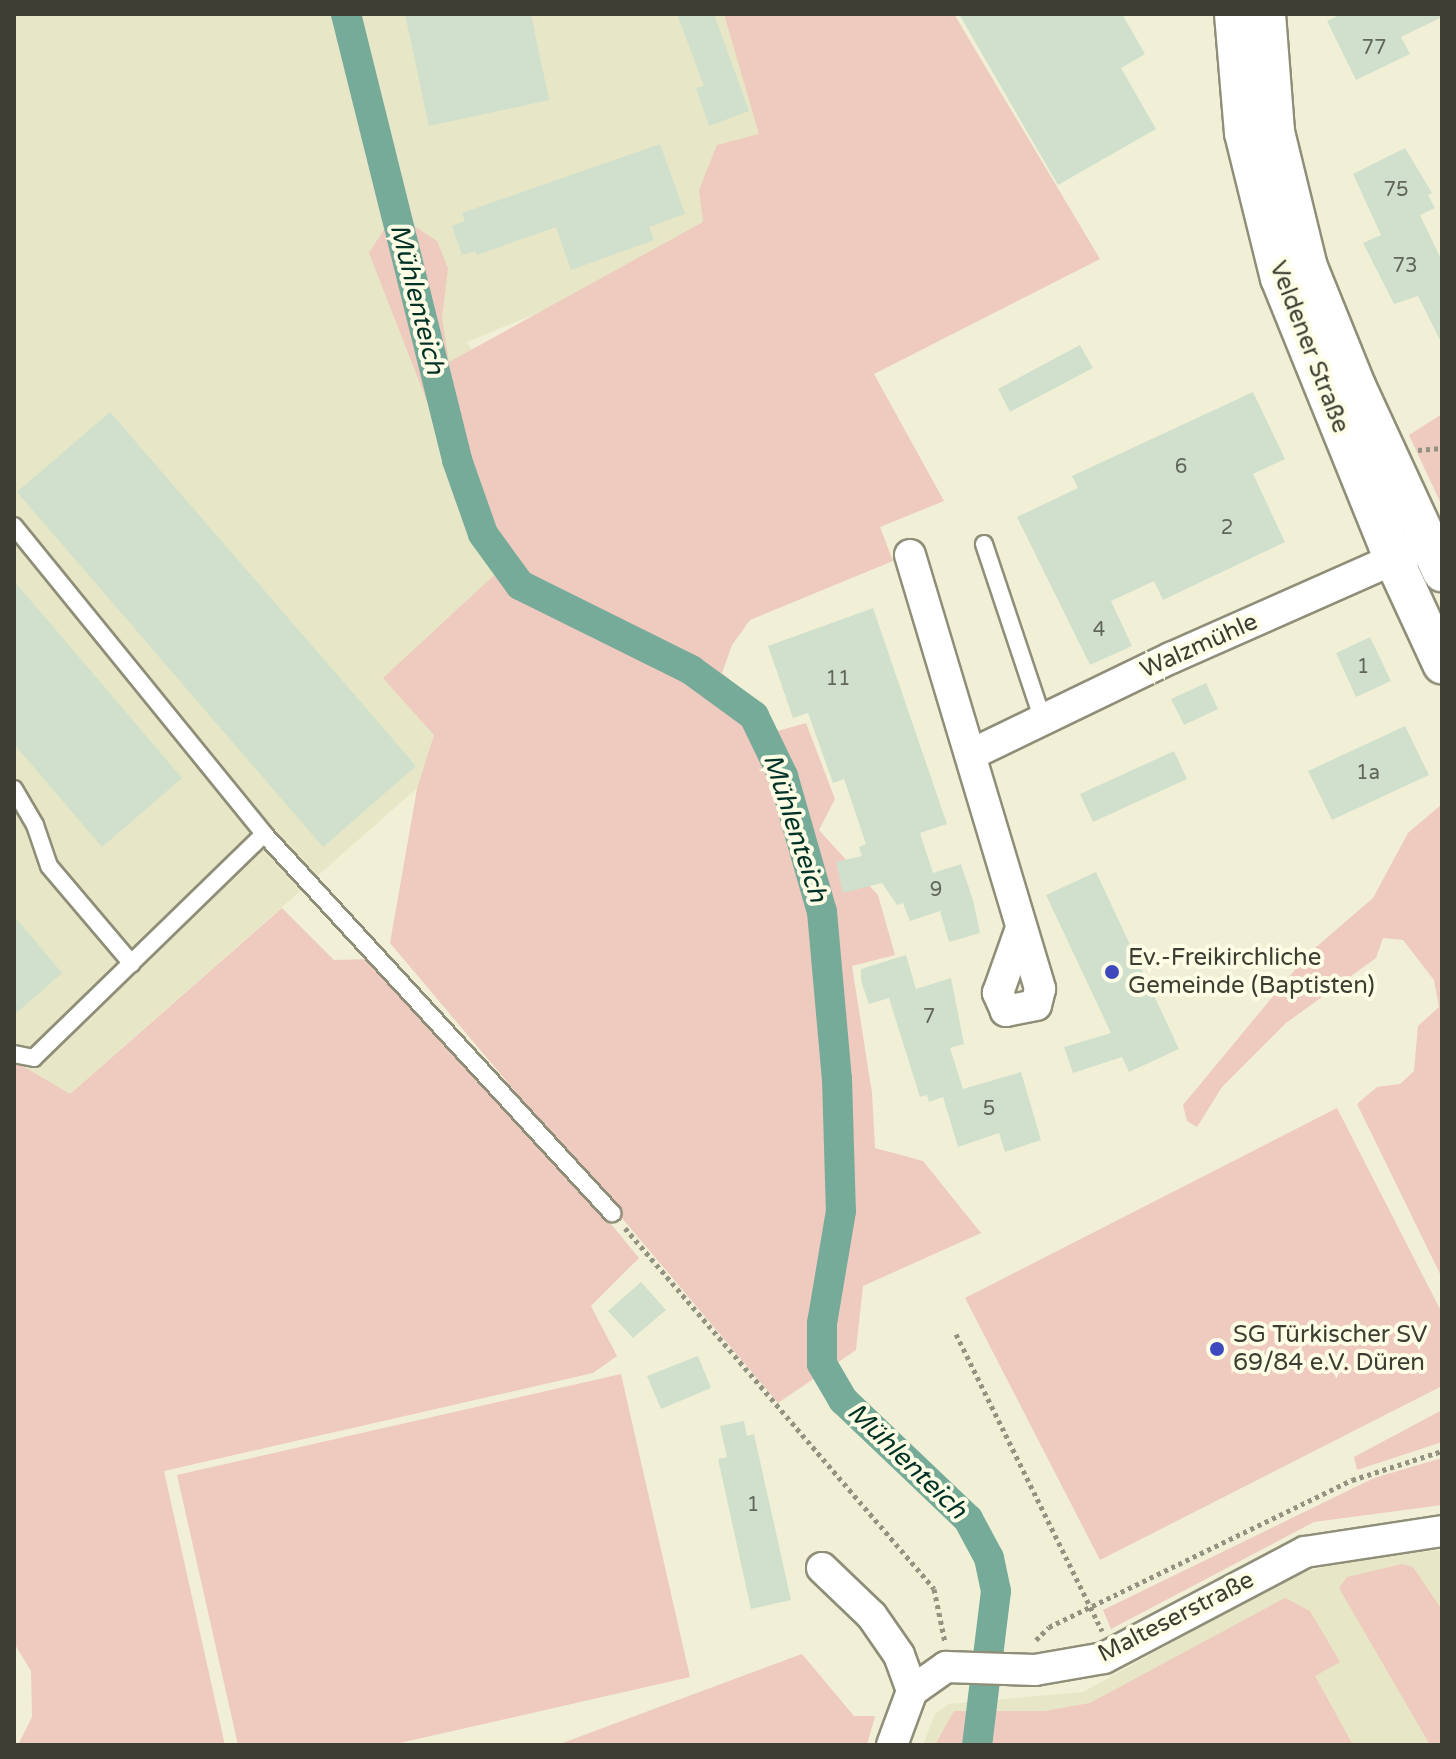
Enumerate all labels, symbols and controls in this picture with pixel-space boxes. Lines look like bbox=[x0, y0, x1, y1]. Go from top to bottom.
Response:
house number: 77 bbox=[1361, 36, 1387, 60]
house number: 75 bbox=[1383, 178, 1409, 202]
water label: Mühlenteich bbox=[383, 221, 451, 377]
house number: 73 bbox=[1392, 254, 1418, 278]
street label: Veldener Straße bbox=[1263, 257, 1355, 437]
house number: 6 bbox=[1175, 455, 1187, 479]
house number: 2 bbox=[1221, 516, 1233, 540]
street label: Walzmühle bbox=[1136, 607, 1262, 685]
house number: 4 bbox=[1093, 618, 1105, 642]
house number: 1 bbox=[1357, 655, 1369, 679]
house number: 11 bbox=[825, 667, 851, 691]
water label: Mühlenteich bbox=[756, 750, 834, 906]
house number: 1a bbox=[1356, 761, 1380, 785]
house number: 9 bbox=[930, 878, 942, 902]
place label: Ev.-Freikirchliche Gemeinde (Baptisten) bbox=[1128, 944, 1375, 1000]
marker: Ev.-Freikirchliche Gemeinde (Baptisten) bbox=[1103, 963, 1121, 981]
house number: 7 bbox=[923, 1005, 935, 1029]
house number: 5 bbox=[983, 1097, 995, 1121]
place label: SG Türkischer SV 69/84 e.V. Düren bbox=[1233, 1321, 1427, 1377]
marker: SG Türkischer SV 69/84 e.V. Düren bbox=[1208, 1340, 1226, 1358]
water label: Mühlenteich bbox=[841, 1396, 973, 1526]
house number: 1 bbox=[747, 1493, 759, 1517]
street label: Malteserstraße bbox=[1093, 1565, 1259, 1669]

